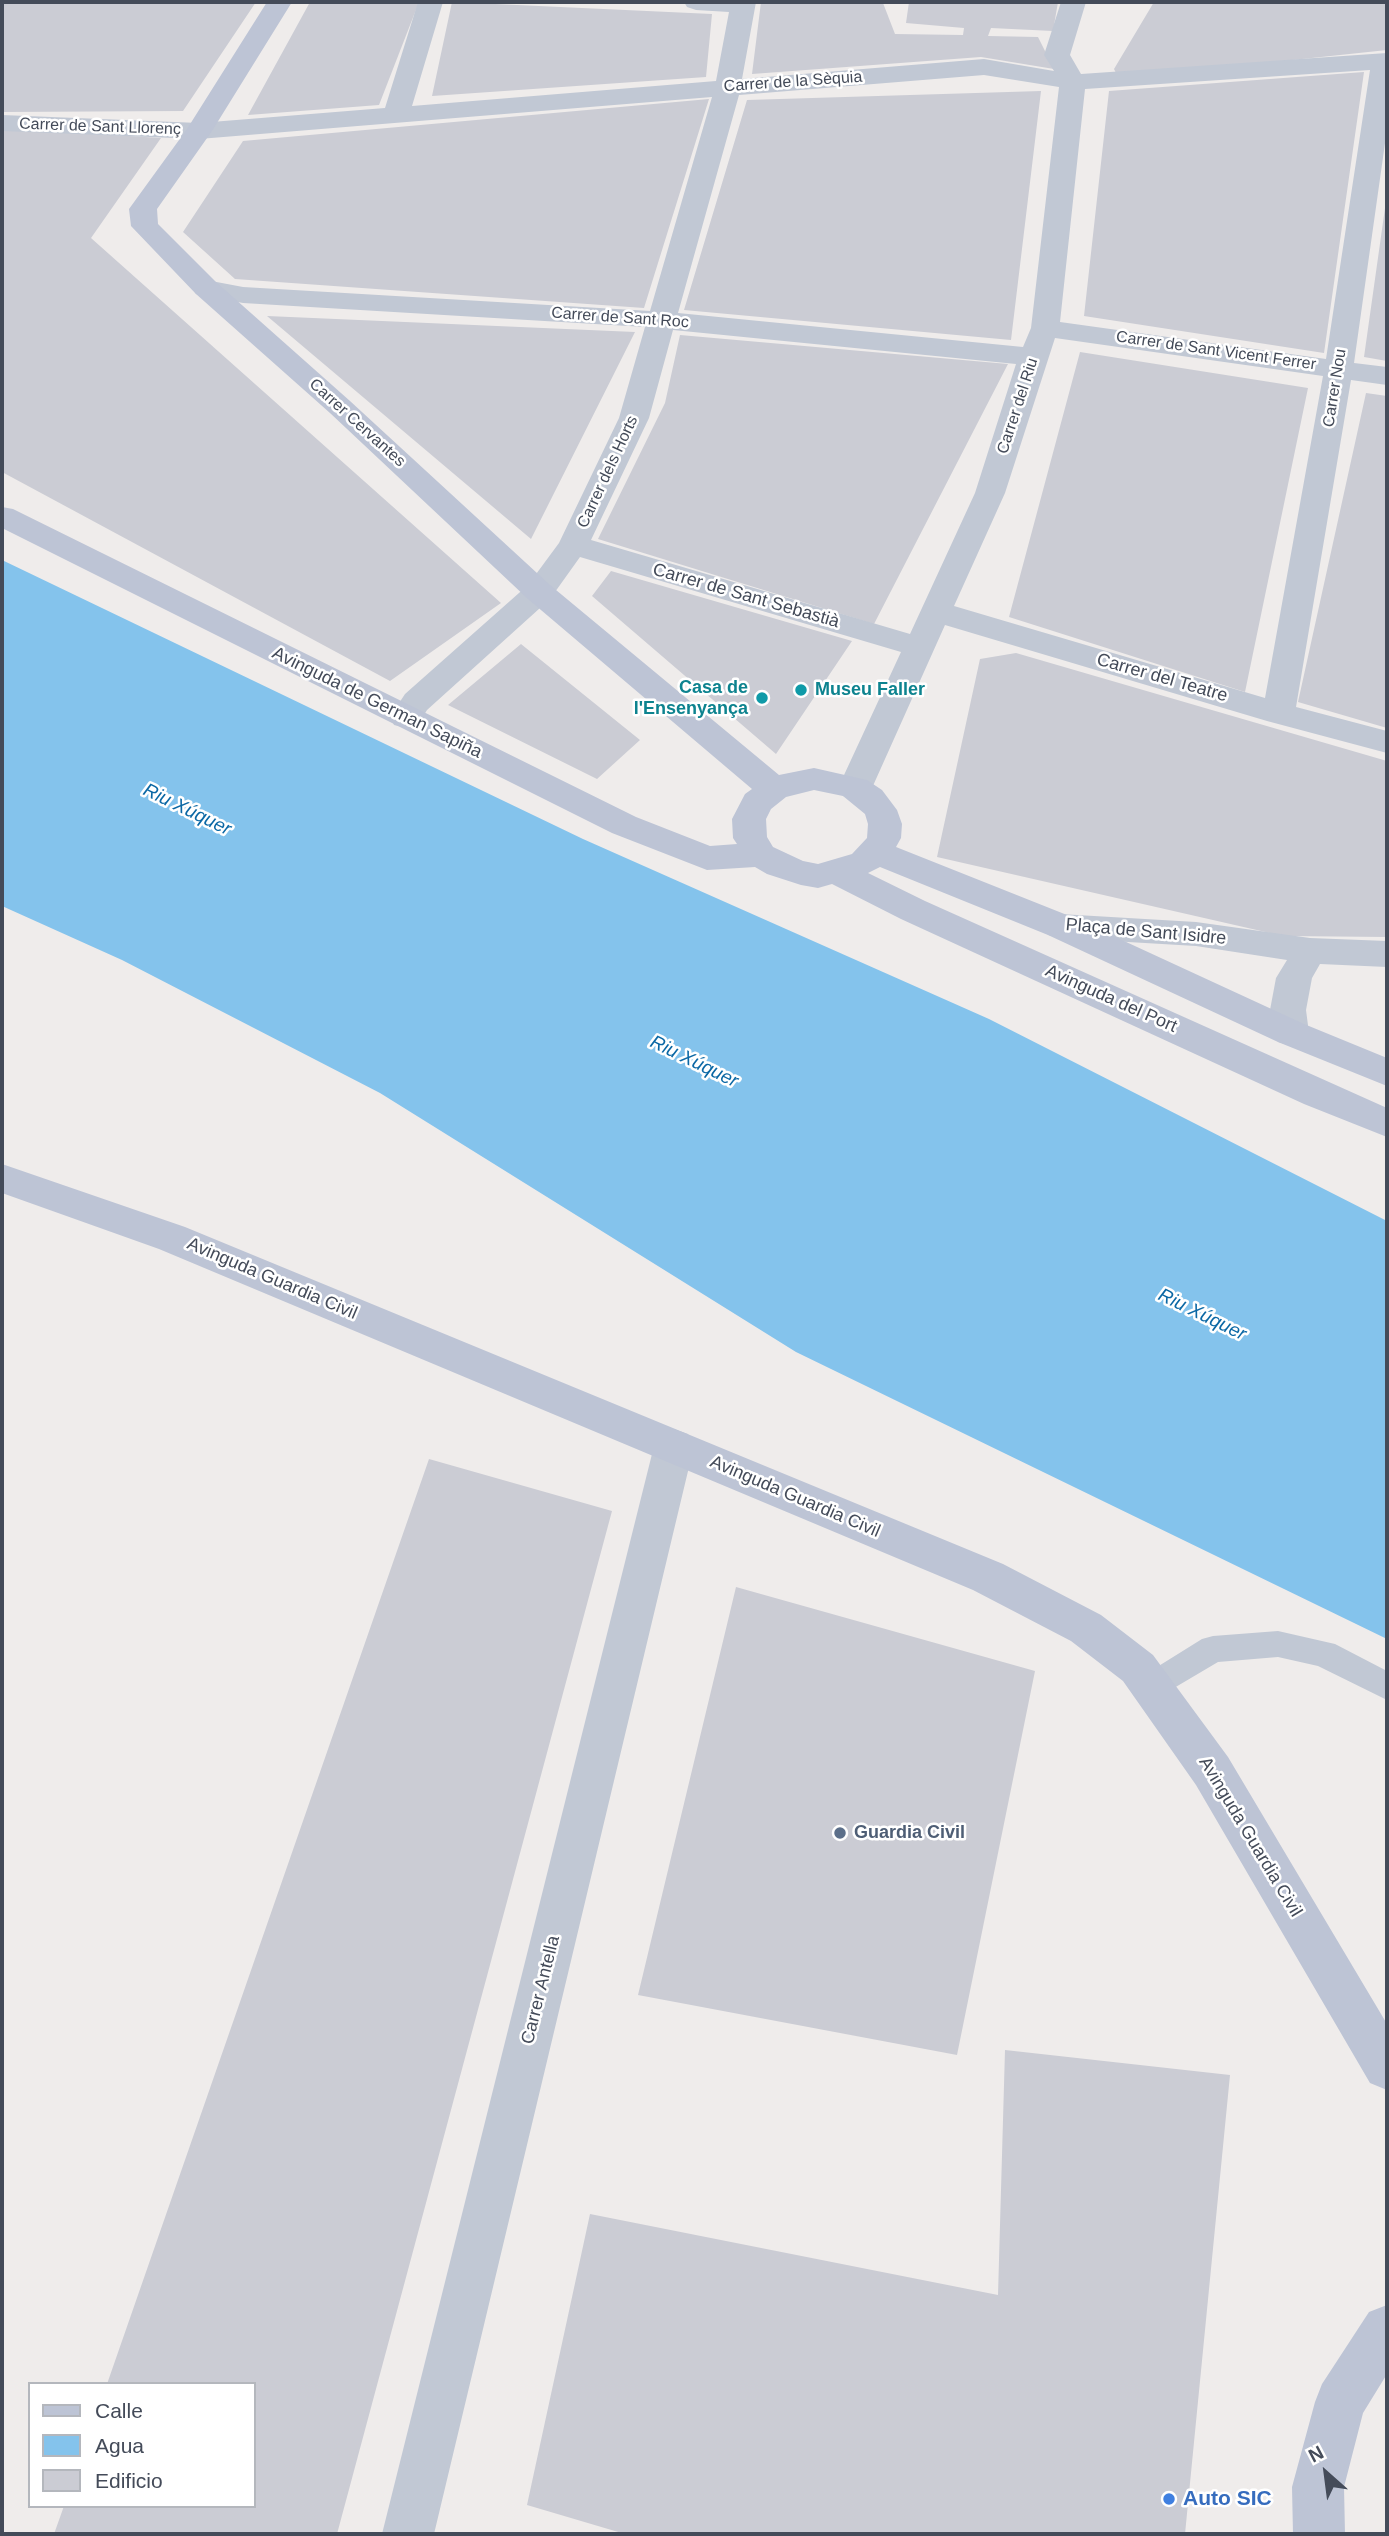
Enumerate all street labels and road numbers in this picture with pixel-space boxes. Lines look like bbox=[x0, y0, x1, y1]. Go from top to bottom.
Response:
street label: Carrer de la Sèquia bbox=[723, 68, 863, 96]
street label: Carrer de Sant Llorenç bbox=[19, 115, 181, 139]
street label: Carrer de Sant Roc bbox=[551, 304, 689, 332]
street label: Carrer de Sant Vicent Ferrer bbox=[1115, 327, 1317, 375]
street label: Carrer Nou bbox=[1319, 347, 1351, 429]
street label: Carrer del Riu bbox=[993, 356, 1043, 456]
street label: Carrer Cervantes bbox=[305, 375, 409, 471]
street label: Carrer dels Horts bbox=[574, 413, 642, 531]
street label: Carrer de Sant Sebastià bbox=[650, 559, 842, 633]
street label: Avinguda de German Sapiña bbox=[269, 643, 485, 763]
street label: Carrer del Teatre bbox=[1094, 649, 1230, 707]
street label: Plaça de Sant Isidre bbox=[1065, 914, 1227, 950]
street label: Avinguda del Port bbox=[1042, 960, 1180, 1038]
street label: Avinguda Guardia Civil bbox=[184, 1233, 360, 1325]
street label: Avinguda Guardia Civil bbox=[707, 1451, 883, 1543]
street label: Avinguda Guardia Civil bbox=[1194, 1753, 1306, 1921]
street label: Carrer Antella bbox=[517, 1934, 565, 2046]

